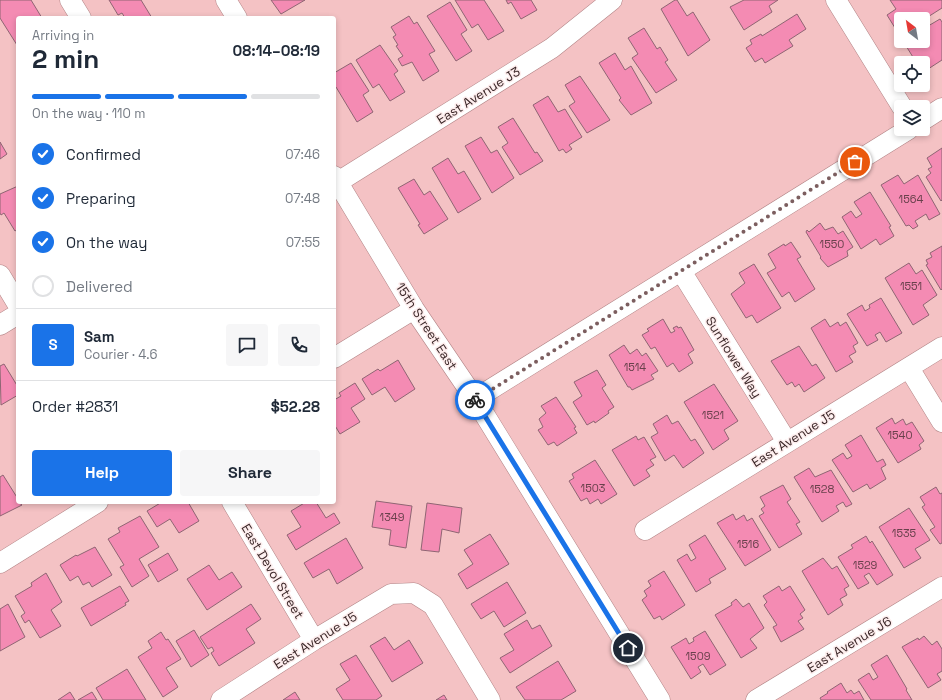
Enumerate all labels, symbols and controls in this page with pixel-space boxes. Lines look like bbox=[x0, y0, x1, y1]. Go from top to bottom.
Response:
north arrow bbox=[894, 12, 930, 48]
map controls bbox=[894, 12, 930, 136]
text: Arriving in bbox=[32, 27, 94, 44]
text: 08:14–08:19 bbox=[232, 41, 320, 60]
text: 2 min bbox=[32, 42, 99, 76]
button: locate bbox=[894, 56, 930, 92]
street label: East Avenue J3 bbox=[433, 63, 523, 128]
button: layers bbox=[894, 100, 930, 136]
text: On the way · 110 m bbox=[32, 105, 145, 122]
icon: check bbox=[32, 143, 54, 165]
text: Confirmed bbox=[66, 145, 141, 164]
pin bbox=[838, 145, 872, 179]
text: 07:46 bbox=[285, 146, 320, 163]
icon: bag bbox=[844, 151, 866, 173]
icon: check bbox=[32, 187, 54, 209]
text: Preparing bbox=[66, 189, 136, 208]
text: 07:48 bbox=[285, 190, 320, 207]
house number: 1564 bbox=[899, 192, 924, 206]
icon: check bbox=[32, 231, 54, 253]
text: On the way bbox=[66, 233, 147, 252]
text: 07:55 bbox=[286, 234, 320, 251]
house number: 1550 bbox=[820, 237, 844, 251]
text: Delivered bbox=[66, 277, 133, 296]
street label: 15th Street East bbox=[392, 279, 461, 373]
house number: 1551 bbox=[900, 279, 922, 293]
street label: Sunflower Way bbox=[702, 313, 765, 401]
button: chat bbox=[226, 324, 268, 366]
button: phone bbox=[278, 324, 320, 366]
text: Sam bbox=[84, 327, 115, 346]
text: S bbox=[48, 335, 58, 354]
text: Courier · 4.6 bbox=[84, 346, 157, 363]
house number: 1514 bbox=[624, 360, 646, 374]
courier bbox=[455, 380, 495, 420]
icon: bike bbox=[464, 389, 486, 411]
text: Order #2831 bbox=[32, 397, 118, 416]
text: $52.28 bbox=[271, 397, 320, 416]
street label: East Avenue J5 bbox=[748, 406, 838, 471]
house number: 1521 bbox=[702, 408, 724, 422]
house number: 1540 bbox=[887, 428, 913, 442]
button: Help bbox=[32, 450, 172, 496]
button: Share bbox=[180, 450, 320, 496]
house number: 1503 bbox=[581, 481, 606, 495]
house number: 1528 bbox=[810, 482, 834, 496]
house number: 1349 bbox=[380, 510, 405, 524]
street label: East Devol Street bbox=[238, 521, 308, 622]
house number: 1535 bbox=[892, 526, 917, 540]
house number: 1516 bbox=[737, 537, 759, 551]
house number: 1529 bbox=[853, 558, 877, 572]
street label: East Avenue J5 bbox=[270, 608, 360, 673]
street label: East Avenue J6 bbox=[804, 613, 895, 676]
pin bbox=[611, 631, 645, 665]
icon: home bbox=[617, 637, 639, 659]
house number: 1509 bbox=[686, 649, 711, 663]

